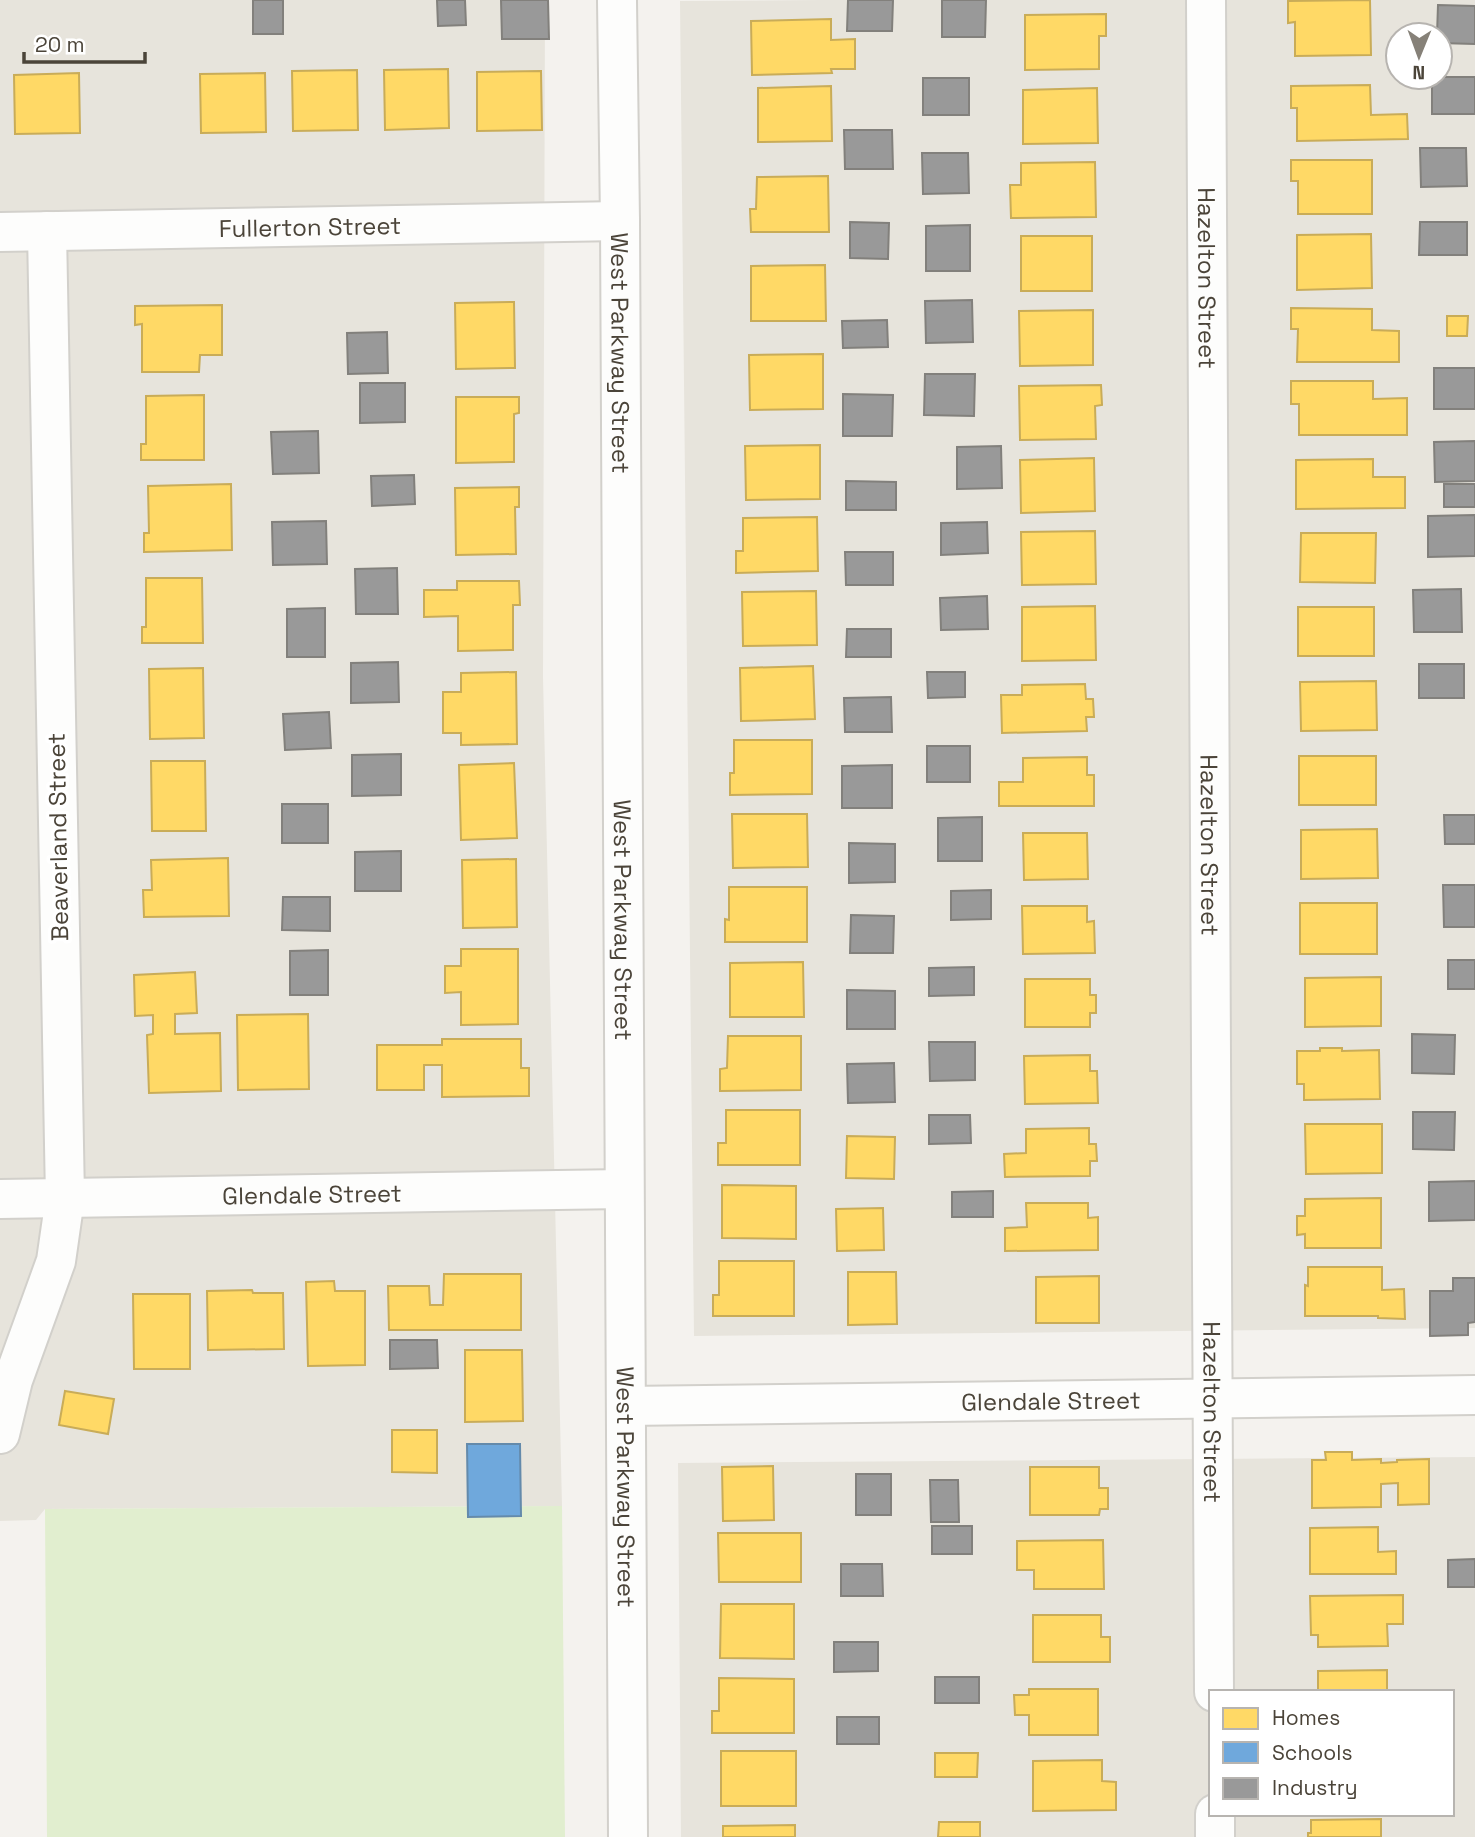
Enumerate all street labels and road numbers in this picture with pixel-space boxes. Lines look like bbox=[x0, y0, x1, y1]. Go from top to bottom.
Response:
street label: Hazelton Street bbox=[1191, 187, 1223, 369]
street label: Fullerton Street bbox=[218, 209, 401, 244]
street label: West Parkway Street bbox=[605, 232, 637, 474]
street label: Beaverland Street bbox=[41, 733, 75, 941]
street label: Hazelton Street bbox=[1194, 754, 1226, 936]
street label: West Parkway Street bbox=[607, 799, 640, 1041]
street label: Glendale Street bbox=[222, 1177, 402, 1211]
street label: Hazelton Street bbox=[1197, 1321, 1229, 1503]
street label: West Parkway Street bbox=[610, 1366, 642, 1608]
street label: Glendale Street bbox=[961, 1384, 1141, 1417]

